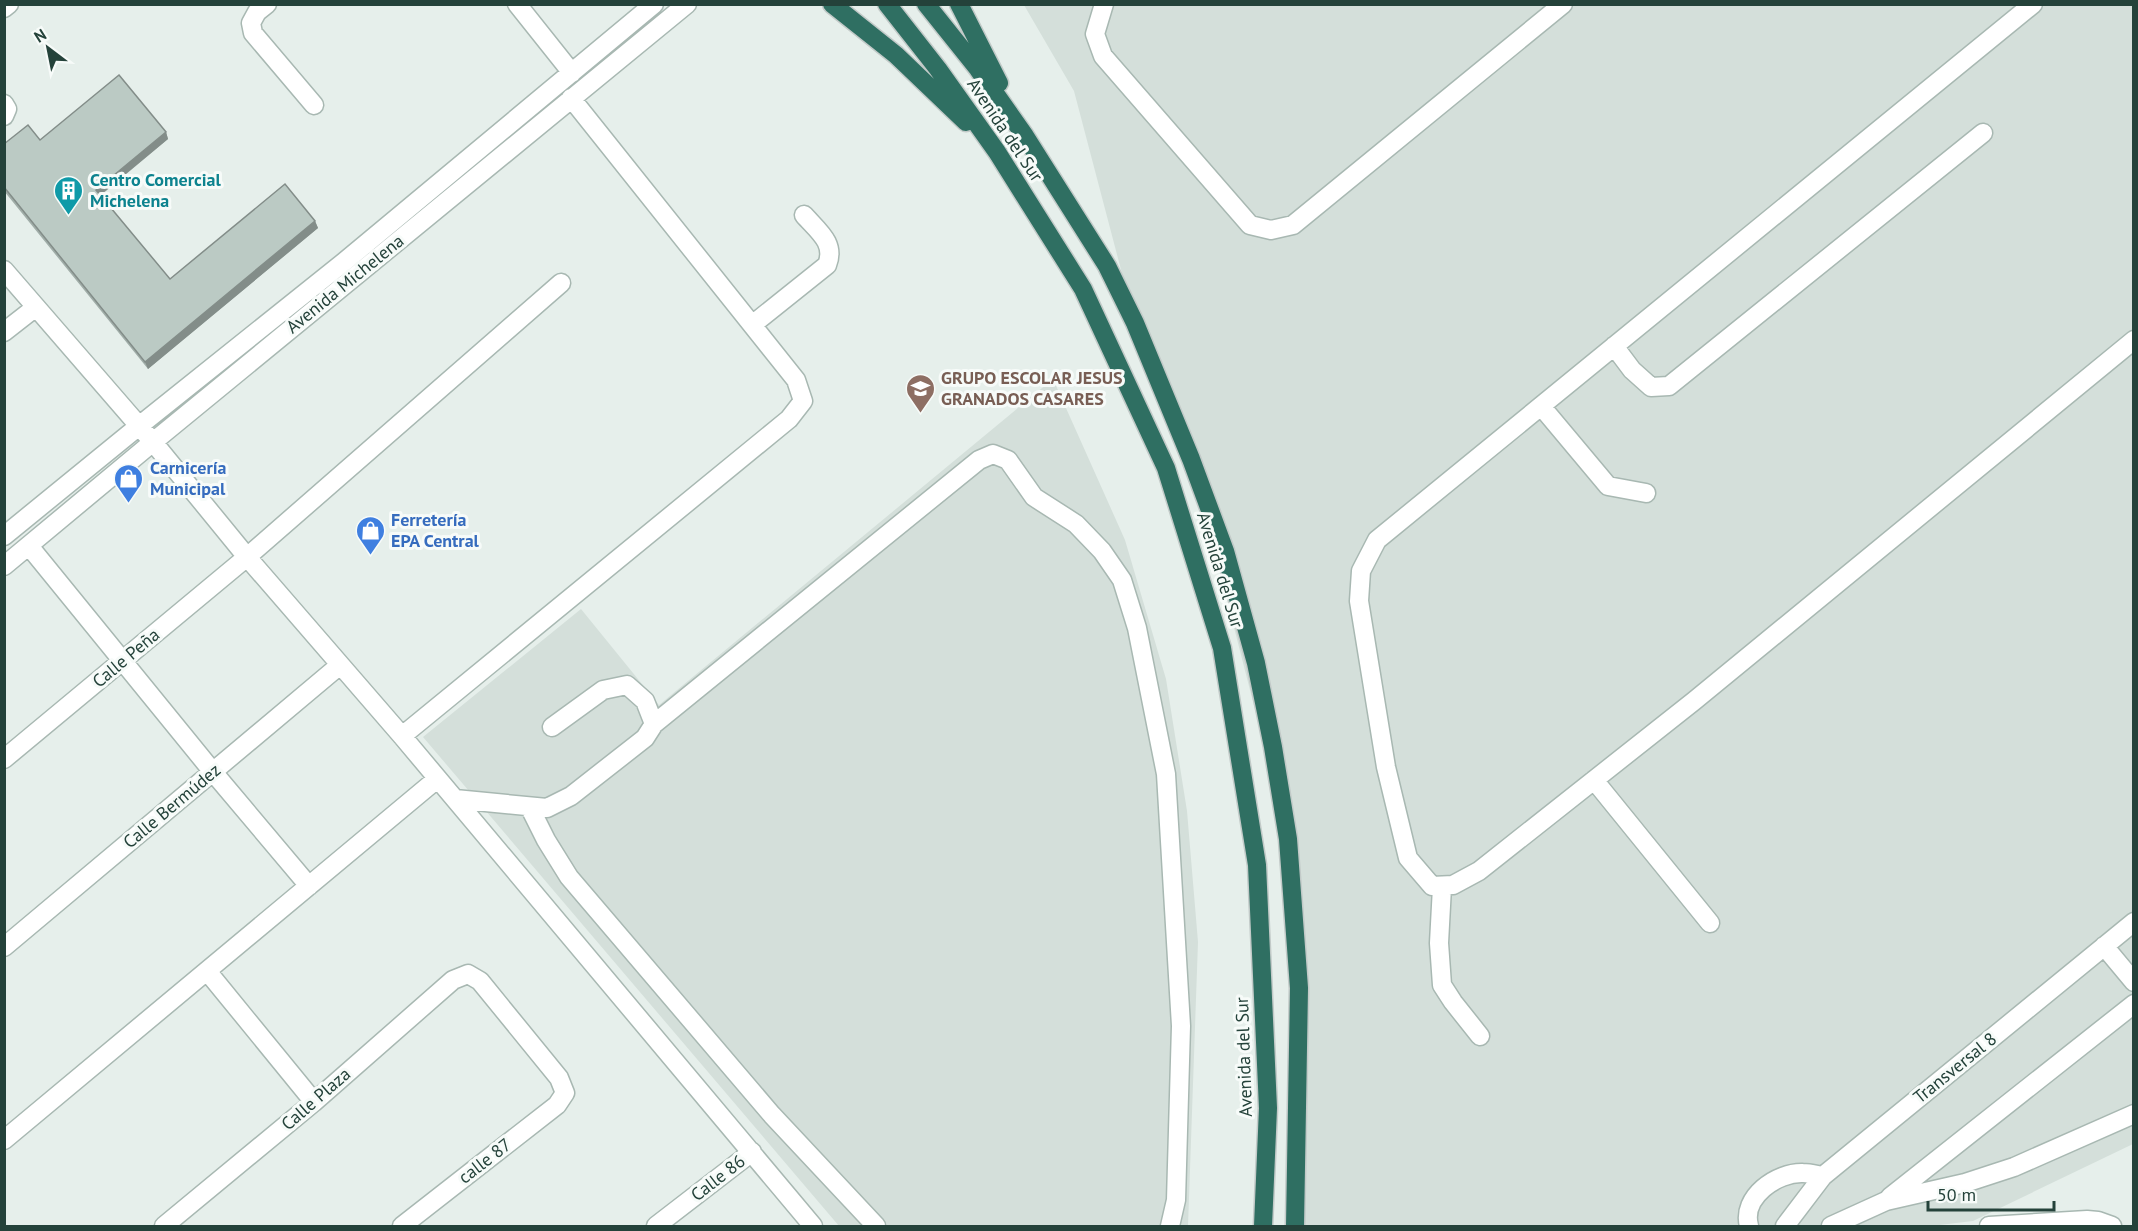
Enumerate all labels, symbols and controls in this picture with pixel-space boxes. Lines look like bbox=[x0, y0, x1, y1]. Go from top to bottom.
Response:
north arrow bbox=[18, 18, 78, 78]
text: N bbox=[30, 24, 50, 47]
street label: Avenida del Sur bbox=[962, 74, 1048, 186]
place label: Centro Comercial Michelena bbox=[90, 168, 222, 212]
building icon: Centro Comercial Michelena bbox=[53, 174, 85, 216]
street label: Avenida Michelena bbox=[281, 229, 408, 338]
place label: GRUPO ESCOLAR JESUS GRANADOS CASARES bbox=[941, 366, 1123, 410]
school or university icon: GRUPO ESCOLAR JESUS GRANADOS CASARES bbox=[904, 372, 936, 414]
place label: Carnicería Municipal bbox=[150, 456, 227, 500]
shop icon: Carnicería Municipal bbox=[113, 462, 145, 504]
place label: Ferretería EPA Central bbox=[391, 508, 480, 552]
street label: Avenida del Sur bbox=[1192, 509, 1249, 631]
shop icon: Ferretería EPA Central bbox=[354, 514, 386, 556]
street label: Calle Peña bbox=[87, 623, 164, 692]
street label: Calle Bermúdez bbox=[118, 758, 225, 853]
street label: Avenida del Sur bbox=[1230, 997, 1257, 1117]
street label: Transversal 8 bbox=[1908, 1027, 2001, 1108]
street label: Calle Plaza bbox=[276, 1062, 355, 1135]
street label: calle 87 bbox=[454, 1133, 516, 1188]
street label: Calle 86 bbox=[686, 1149, 750, 1206]
scale bar bbox=[1928, 1174, 2054, 1212]
text: 50 m bbox=[1937, 1183, 1976, 1206]

